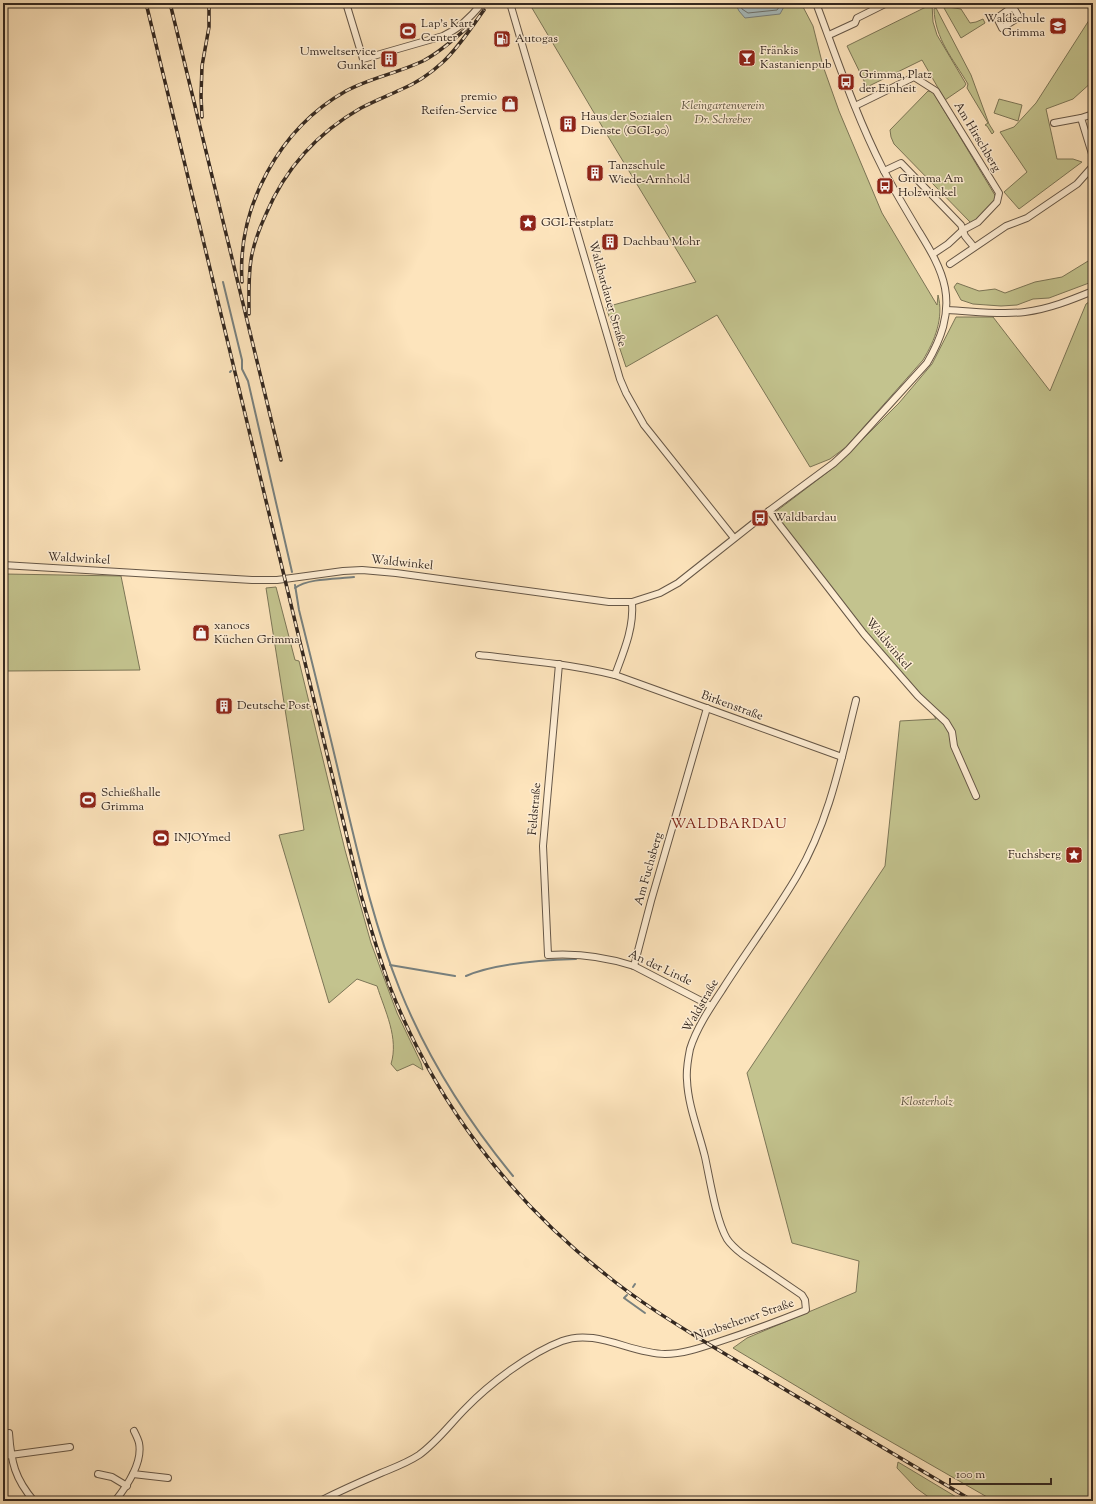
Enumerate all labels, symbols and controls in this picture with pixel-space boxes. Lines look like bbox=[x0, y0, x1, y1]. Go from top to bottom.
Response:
place label: Waldschule Grimma bbox=[984, 10, 1045, 42]
place label: Lap's Kart Center bbox=[421, 15, 473, 47]
school or university icon: Waldschule Grimma bbox=[1048, 16, 1068, 36]
sports icon: Lap's Kart Center bbox=[398, 21, 418, 41]
fuel station icon: Autogas bbox=[492, 29, 512, 49]
place label: Autogas bbox=[515, 30, 558, 48]
place label: Fränkis Kastanienpub bbox=[760, 42, 832, 74]
place label: Umweltservice Gunkel bbox=[300, 43, 377, 75]
bar icon: Fränkis Kastanienpub bbox=[737, 48, 757, 68]
building icon: Umweltservice Gunkel bbox=[379, 49, 399, 69]
place label: Grimma, Platz der Einheit bbox=[859, 66, 932, 98]
bus stop icon: Grimma, Platz der Einheit bbox=[836, 72, 856, 92]
place label: premio Reifen-Service bbox=[421, 88, 497, 120]
shop icon: premio Reifen-Service bbox=[500, 94, 520, 114]
park label: Kleingartenverein Dr. Schreber bbox=[681, 97, 765, 129]
street label: Am Hirschberg bbox=[949, 98, 1005, 176]
place label: Haus der Sozialen Dienste (GGI-90) bbox=[581, 108, 672, 140]
building icon: Haus der Sozialen Dienste (GGI-90) bbox=[558, 114, 578, 134]
place label: Tanzschule Wiede-Arnhold bbox=[608, 157, 690, 189]
building icon: Tanzschule Wiede-Arnhold bbox=[585, 163, 605, 183]
place label: Grimma Am Holzwinkel bbox=[898, 170, 963, 202]
bus stop icon: Grimma Am Holzwinkel bbox=[875, 176, 895, 196]
place icon: GGI-Festplatz bbox=[518, 213, 538, 233]
place label: GGI-Festplatz bbox=[541, 214, 614, 232]
building icon: Dachbau Mohr bbox=[600, 232, 620, 252]
place label: Dachbau Mohr bbox=[623, 233, 701, 251]
street label: Waldbardauer Straße bbox=[583, 239, 631, 350]
bus stop icon: Waldbardau bbox=[750, 508, 770, 528]
place label: Waldbardau bbox=[773, 509, 837, 527]
street label: Waldwinkel bbox=[47, 548, 111, 570]
street label: Waldwinkel bbox=[370, 551, 435, 575]
street label: Waldwinkel bbox=[861, 614, 915, 674]
place label: xanocs Küchen Grimma bbox=[214, 617, 300, 649]
shop icon: xanocs Küchen Grimma bbox=[191, 623, 211, 643]
street label: Birkenstraße bbox=[698, 686, 766, 726]
building icon: Deutsche Post bbox=[214, 696, 234, 716]
place label: Deutsche Post bbox=[237, 697, 310, 715]
street label: Feldstraße bbox=[524, 782, 546, 836]
place label: Schießhalle Grimma bbox=[101, 784, 161, 816]
sports icon: Schießhalle Grimma bbox=[78, 790, 98, 810]
district label: WALDBARDAU bbox=[671, 815, 787, 835]
sports icon: INJOYmed bbox=[151, 828, 171, 848]
place label: INJOYmed bbox=[174, 829, 231, 847]
street label: Am Fuchsberg bbox=[630, 830, 668, 908]
place icon: Fuchsberg bbox=[1064, 845, 1084, 865]
place label: Fuchsberg bbox=[1008, 846, 1061, 864]
street label: An der Linde bbox=[625, 945, 695, 991]
street label: Waldstraße bbox=[678, 976, 724, 1036]
park label: Klosterholz bbox=[901, 1093, 953, 1111]
street label: Nimbschener Straße bbox=[692, 1294, 797, 1346]
scale bar bbox=[950, 1460, 1051, 1486]
text: 100 m bbox=[956, 1466, 985, 1484]

